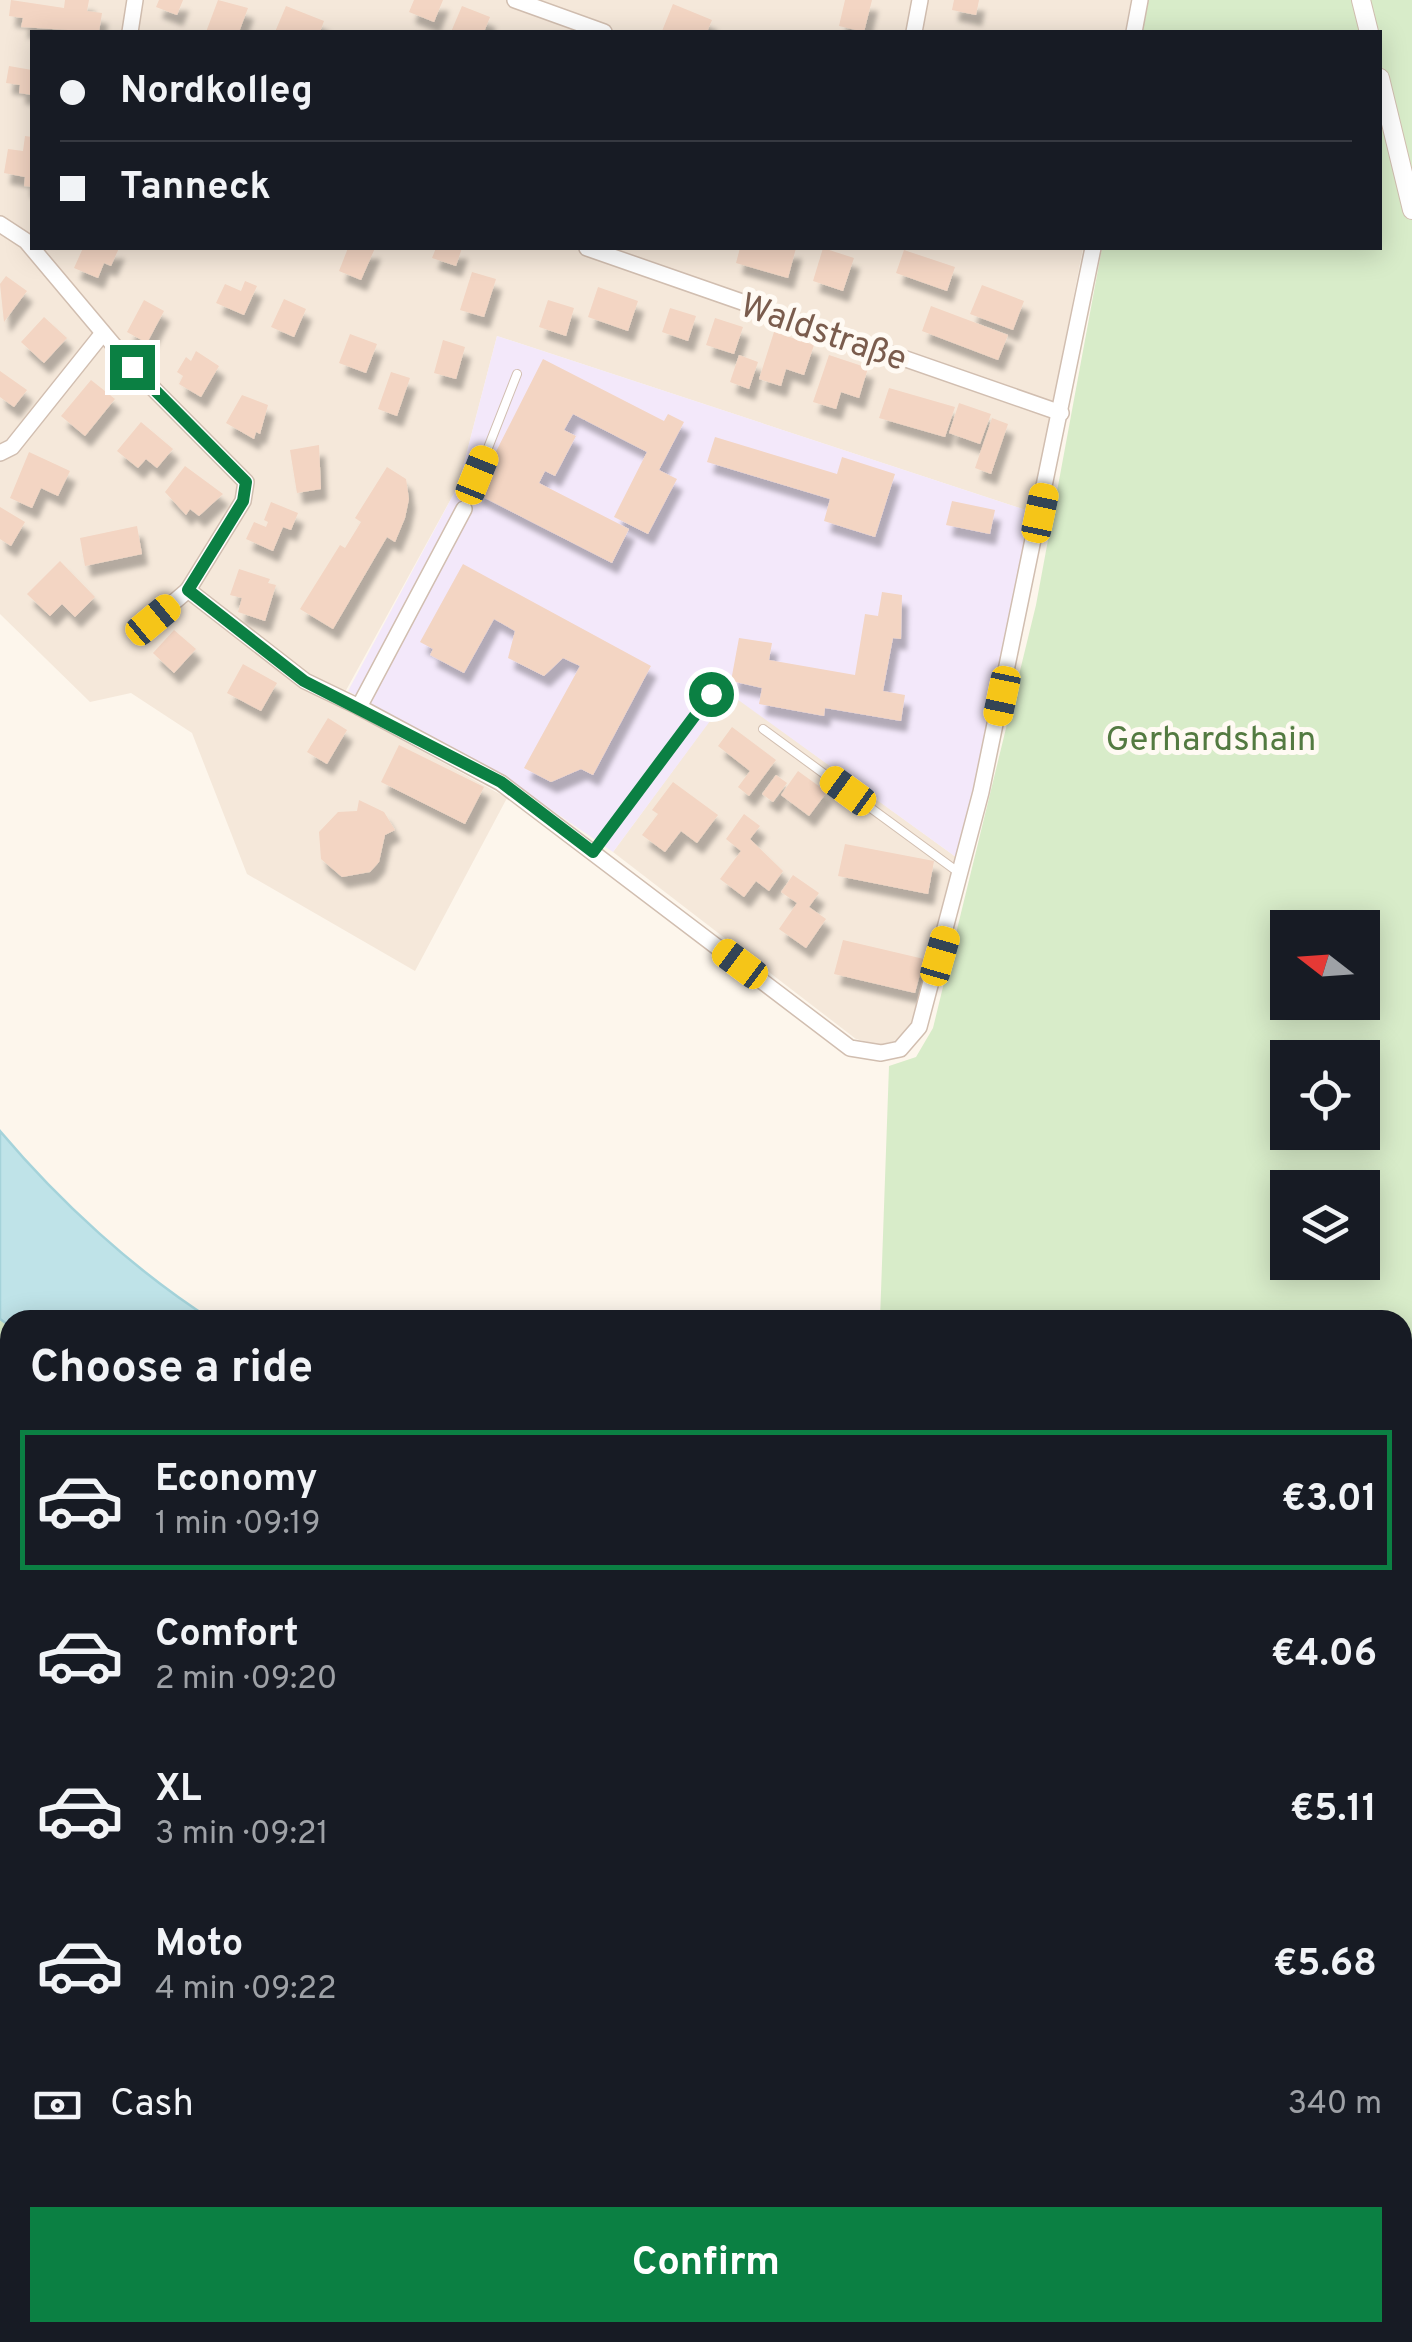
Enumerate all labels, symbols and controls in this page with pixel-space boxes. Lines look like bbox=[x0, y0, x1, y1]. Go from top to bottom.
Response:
text: Nordkolleg bbox=[120, 68, 313, 117]
text: Tanneck bbox=[120, 164, 271, 213]
street label: Waldstraße bbox=[734, 285, 912, 383]
route end bbox=[110, 345, 155, 390]
car bbox=[452, 442, 502, 508]
car bbox=[1019, 481, 1061, 545]
car bbox=[120, 589, 186, 651]
car bbox=[981, 664, 1023, 728]
route start bbox=[689, 672, 734, 717]
park label: Gerhardshain bbox=[1105, 719, 1317, 763]
car bbox=[815, 761, 881, 821]
north arrow bbox=[1270, 910, 1380, 1020]
map controls bbox=[1270, 910, 1380, 1280]
car bbox=[917, 923, 963, 989]
car bbox=[707, 934, 773, 994]
button: locate bbox=[1270, 1040, 1380, 1150]
button: layers bbox=[1270, 1170, 1380, 1280]
text: Choose a ride bbox=[30, 1341, 313, 1398]
icon: car bbox=[35, 1455, 125, 1545]
text: Economy bbox=[155, 1456, 317, 1505]
text: €3.01 bbox=[1282, 1476, 1377, 1525]
text: 1 min · 09:19 bbox=[155, 1505, 321, 1545]
icon: car bbox=[35, 1610, 125, 1700]
text: Comfort bbox=[155, 1611, 299, 1660]
text: €4.06 bbox=[1271, 1631, 1377, 1680]
text: 2 min · 09:20 bbox=[155, 1660, 337, 1700]
icon: car bbox=[35, 1765, 125, 1855]
text: XL bbox=[155, 1766, 202, 1815]
text: €5.11 bbox=[1290, 1786, 1377, 1835]
text: 3 min · 09:21 bbox=[155, 1815, 328, 1855]
icon: car bbox=[35, 1920, 125, 2010]
text: Moto bbox=[155, 1921, 243, 1970]
text: €5.68 bbox=[1273, 1941, 1377, 1990]
text: 4 min · 09:22 bbox=[155, 1970, 337, 2010]
icon: cash bbox=[30, 2078, 85, 2133]
text: Cash bbox=[110, 2081, 194, 2130]
text: 340 m bbox=[1288, 2085, 1382, 2125]
button: Confirm bbox=[30, 2207, 1382, 2322]

